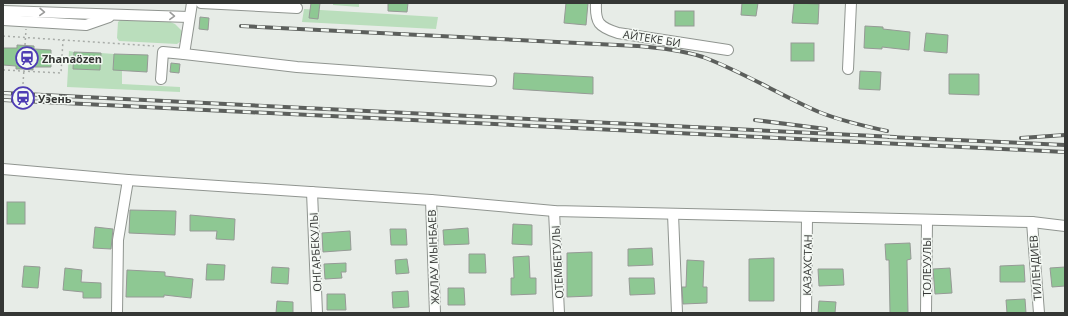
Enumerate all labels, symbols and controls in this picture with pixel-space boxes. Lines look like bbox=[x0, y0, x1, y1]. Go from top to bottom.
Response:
one-way arrow bbox=[39, 8, 45, 16]
one-way arrow bbox=[169, 12, 175, 21]
street label: АЙТЕКЕ БИ bbox=[622, 26, 682, 50]
station icon: Zhanaözen bbox=[14, 45, 40, 71]
place label: Zhanaözen bbox=[42, 51, 102, 66]
station icon: Уэень bbox=[10, 85, 36, 111]
place label: Уэень bbox=[38, 91, 72, 106]
street label: ЖАЛАУ МЫНБАЕВ bbox=[424, 209, 442, 305]
street label: ОНГАРБЕКУЛЫ bbox=[305, 212, 325, 292]
street label: ОТЕМБЕТУЛЫ bbox=[548, 225, 566, 299]
street label: КАЗАХСТАН bbox=[799, 234, 815, 296]
street label: ТИЛЕНДИЕВ bbox=[1025, 235, 1045, 301]
street label: ТОЛЕУУЛЫ bbox=[919, 237, 934, 297]

